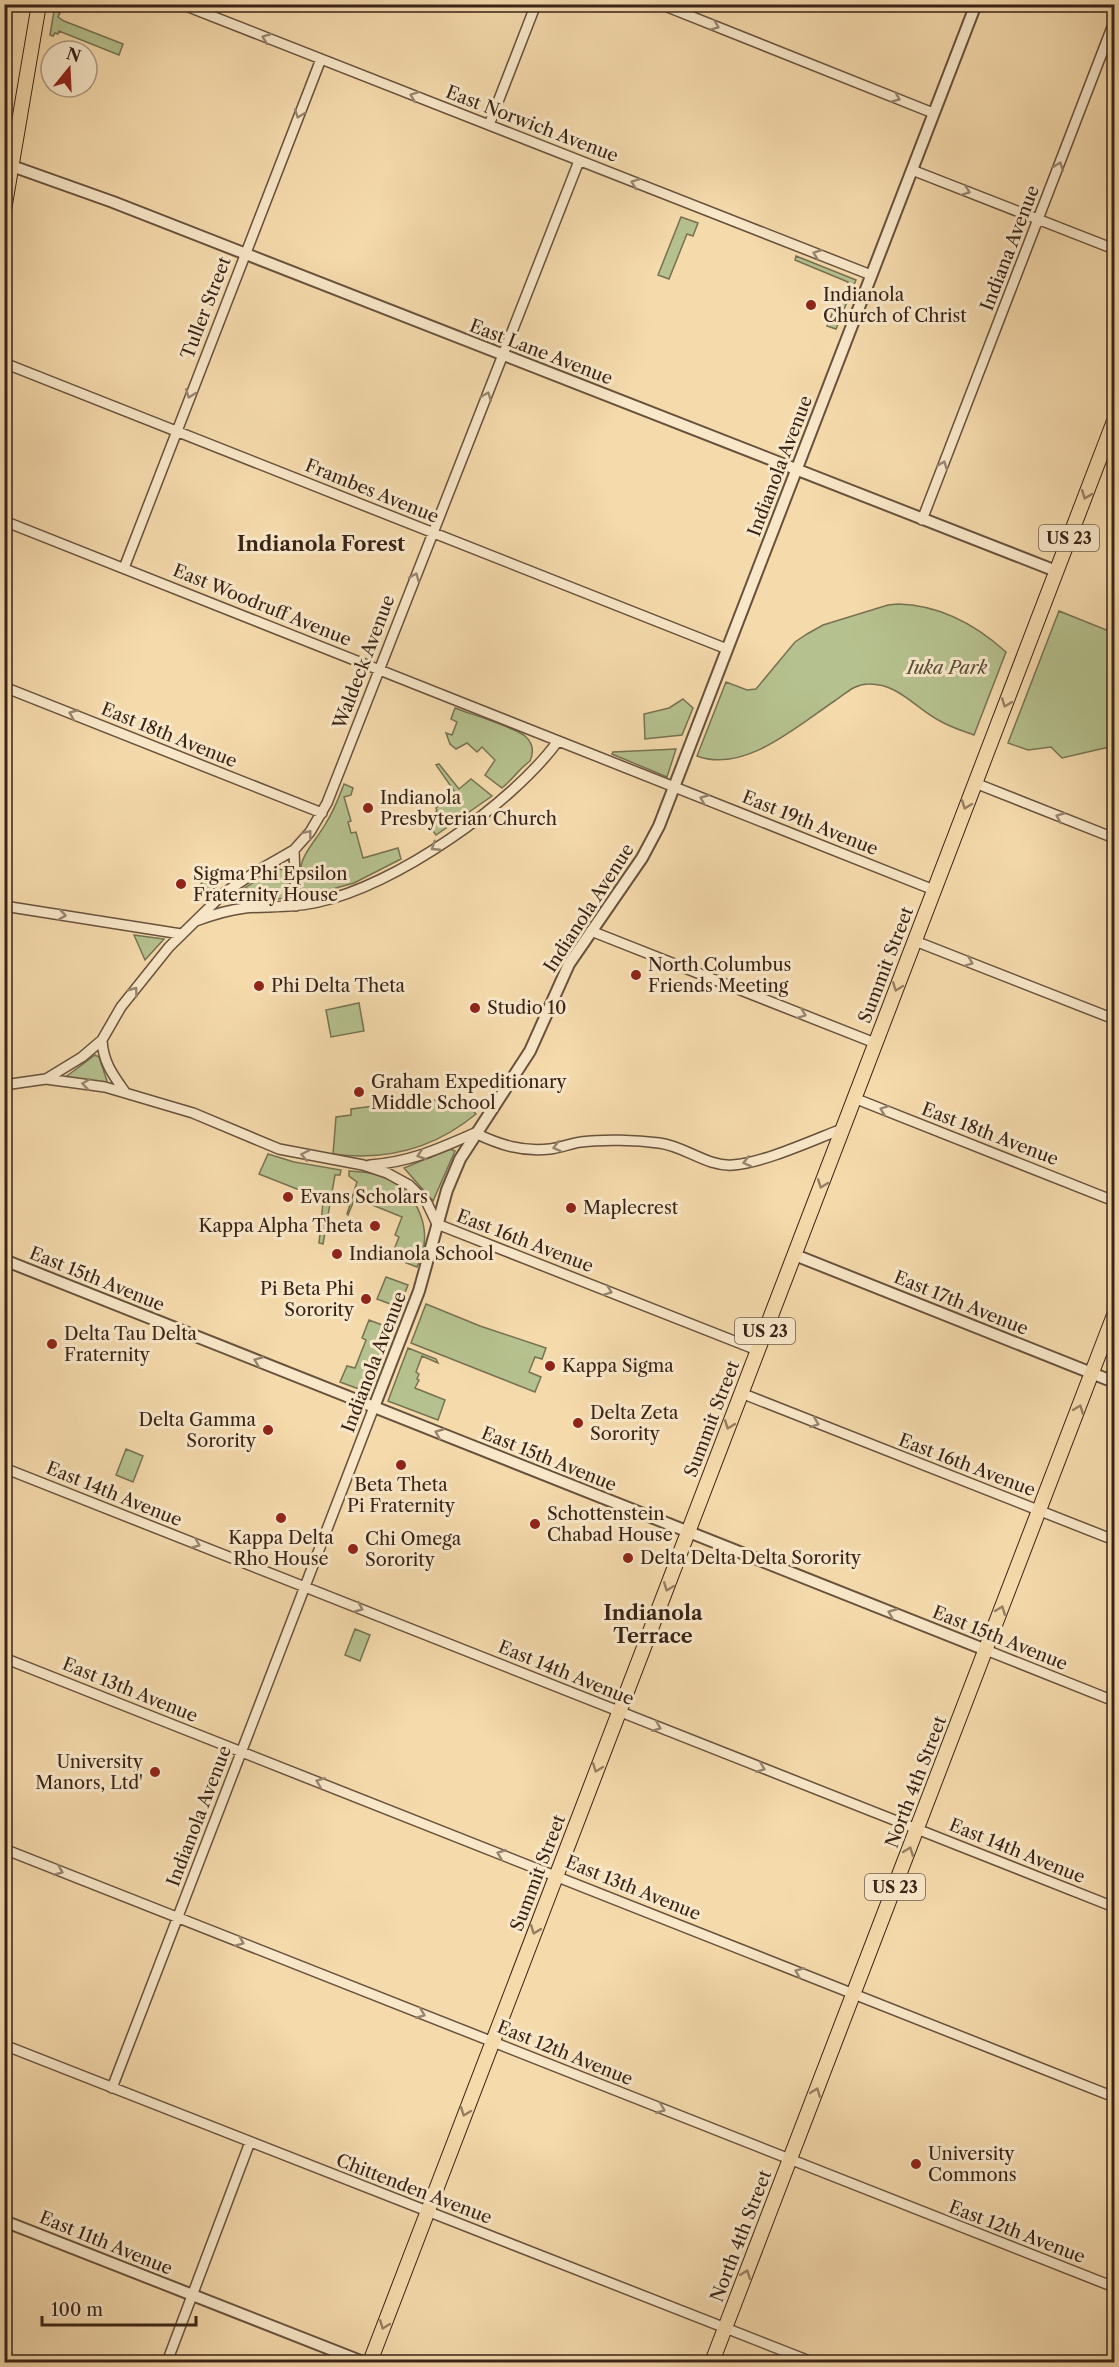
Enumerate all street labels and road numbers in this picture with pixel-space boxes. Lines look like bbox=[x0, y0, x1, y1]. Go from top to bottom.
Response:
street label: East Norwich Avenue bbox=[443, 81, 621, 167]
street label: Indiana Avenue bbox=[976, 182, 1044, 314]
street label: Tuller Street bbox=[176, 253, 236, 362]
street label: East Lane Avenue bbox=[466, 315, 616, 389]
street label: Indianola Avenue bbox=[743, 393, 817, 539]
street label: Frambes Avenue bbox=[302, 454, 442, 528]
road number: US 23 bbox=[1039, 525, 1099, 551]
street label: East Woodruff Avenue bbox=[170, 559, 354, 651]
street label: Waldeck Avenue bbox=[328, 592, 400, 733]
street label: East 18th Avenue bbox=[98, 698, 240, 772]
street label: East 19th Avenue bbox=[739, 786, 881, 860]
street label: Indianola Avenue bbox=[539, 840, 639, 976]
street label: Summit Street bbox=[854, 903, 919, 1026]
street label: East 18th Avenue bbox=[919, 1098, 1061, 1170]
street label: East 16th Avenue bbox=[454, 1205, 596, 1277]
street label: East 15th Avenue bbox=[26, 1242, 168, 1316]
street label: East 17th Avenue bbox=[891, 1266, 1031, 1340]
street label: Indianola Avenue bbox=[337, 1289, 411, 1435]
road number: US 23 bbox=[735, 1318, 795, 1344]
street label: Summit Street bbox=[680, 1357, 745, 1480]
street label: East 15th Avenue bbox=[478, 1422, 620, 1496]
street label: East 16th Avenue bbox=[896, 1429, 1038, 1501]
street label: East 14th Avenue bbox=[43, 1457, 185, 1531]
street label: East 15th Avenue bbox=[929, 1601, 1071, 1675]
street label: East 14th Avenue bbox=[495, 1636, 637, 1710]
street label: East 13th Avenue bbox=[59, 1653, 201, 1727]
street label: North 4th Street bbox=[881, 1712, 951, 1851]
street label: Indianola Avenue bbox=[162, 1743, 236, 1889]
street label: Summit Street bbox=[506, 1811, 571, 1934]
street label: East 14th Avenue bbox=[946, 1814, 1088, 1888]
street label: East 13th Avenue bbox=[562, 1851, 704, 1925]
road number: US 23 bbox=[865, 1874, 925, 1900]
street label: East 12th Avenue bbox=[494, 2016, 636, 2090]
street label: Chittenden Avenue bbox=[333, 2149, 495, 2229]
street label: North 4th Street bbox=[706, 2166, 776, 2305]
street label: East 12th Avenue bbox=[946, 2196, 1088, 2268]
street label: East 11th Avenue bbox=[36, 2206, 176, 2280]

